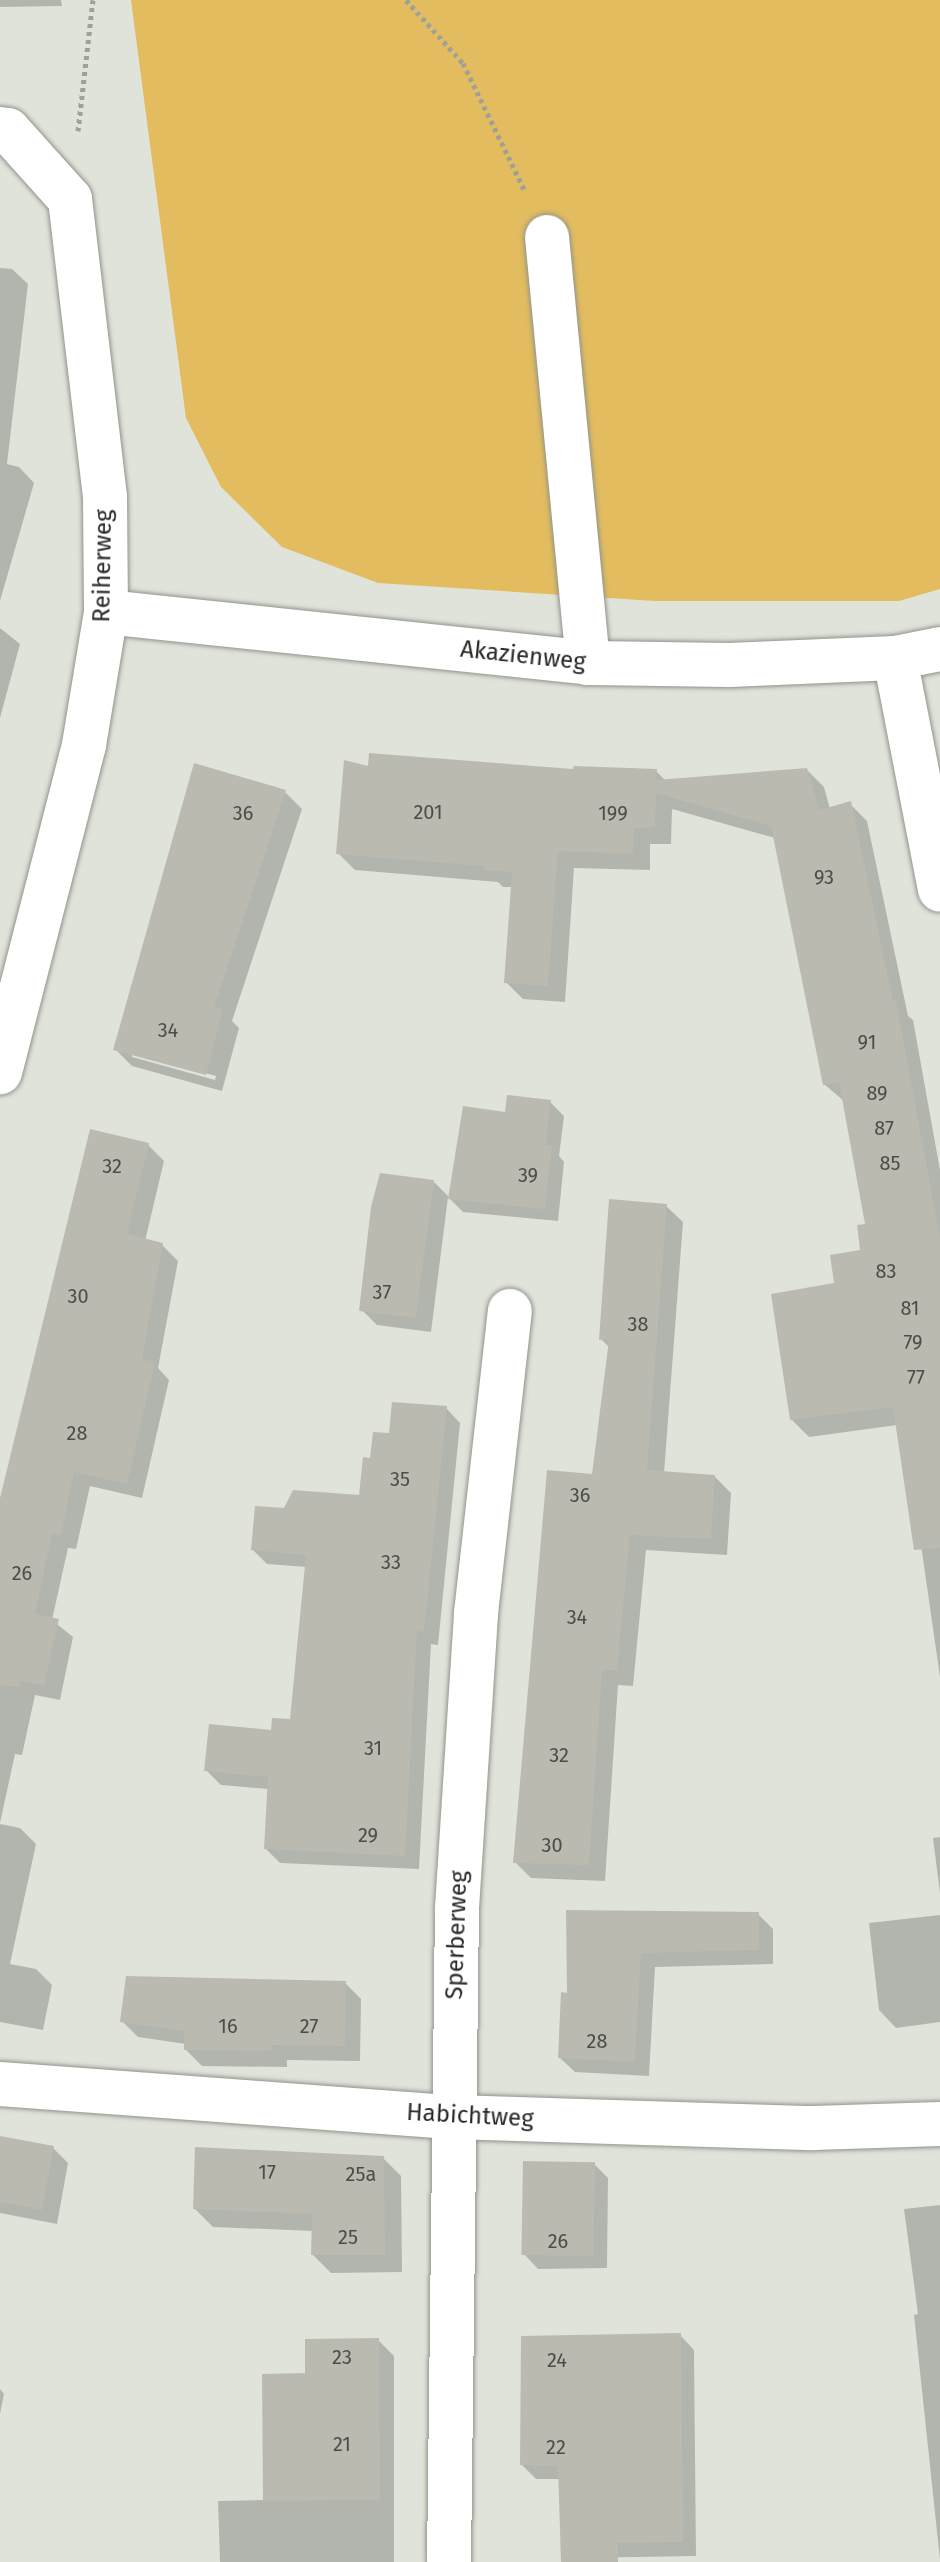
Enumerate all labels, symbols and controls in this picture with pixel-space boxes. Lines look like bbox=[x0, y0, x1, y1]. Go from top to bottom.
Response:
street label: Reiherweg bbox=[88, 509, 118, 623]
street label: Akazienweg bbox=[459, 635, 587, 677]
house number: 201 bbox=[413, 800, 443, 824]
house number: 36 bbox=[233, 801, 253, 825]
house number: 199 bbox=[598, 801, 628, 825]
house number: 93 bbox=[814, 865, 834, 889]
house number: 34 bbox=[158, 1018, 178, 1042]
house number: 91 bbox=[858, 1030, 876, 1054]
house number: 89 bbox=[866, 1081, 888, 1105]
house number: 87 bbox=[874, 1116, 894, 1140]
house number: 85 bbox=[879, 1151, 901, 1175]
house number: 32 bbox=[102, 1154, 122, 1178]
house number: 39 bbox=[518, 1163, 538, 1187]
house number: 83 bbox=[876, 1259, 896, 1283]
house number: 37 bbox=[373, 1280, 391, 1304]
house number: 30 bbox=[67, 1284, 89, 1308]
house number: 81 bbox=[900, 1296, 920, 1320]
house number: 38 bbox=[628, 1312, 648, 1336]
house number: 79 bbox=[903, 1330, 923, 1354]
house number: 77 bbox=[907, 1365, 925, 1389]
house number: 28 bbox=[67, 1421, 87, 1445]
house number: 35 bbox=[390, 1467, 410, 1491]
house number: 36 bbox=[570, 1483, 590, 1507]
house number: 33 bbox=[381, 1550, 401, 1574]
house number: 26 bbox=[12, 1561, 32, 1585]
house number: 34 bbox=[567, 1605, 587, 1629]
house number: 31 bbox=[364, 1736, 382, 1760]
house number: 32 bbox=[549, 1743, 569, 1767]
house number: 29 bbox=[358, 1823, 378, 1847]
house number: 30 bbox=[541, 1833, 563, 1857]
street label: Sperberweg bbox=[440, 1870, 474, 2000]
house number: 16 bbox=[218, 2014, 238, 2038]
house number: 27 bbox=[300, 2014, 318, 2038]
house number: 28 bbox=[587, 2029, 607, 2053]
street label: Habichtweg bbox=[406, 2098, 534, 2134]
house number: 17 bbox=[258, 2160, 276, 2184]
house number: 25a bbox=[346, 2162, 376, 2186]
house number: 25 bbox=[338, 2225, 358, 2249]
house number: 26 bbox=[548, 2229, 568, 2253]
house number: 23 bbox=[332, 2345, 352, 2369]
house number: 24 bbox=[547, 2348, 567, 2372]
house number: 21 bbox=[333, 2432, 351, 2456]
house number: 22 bbox=[546, 2435, 566, 2459]

